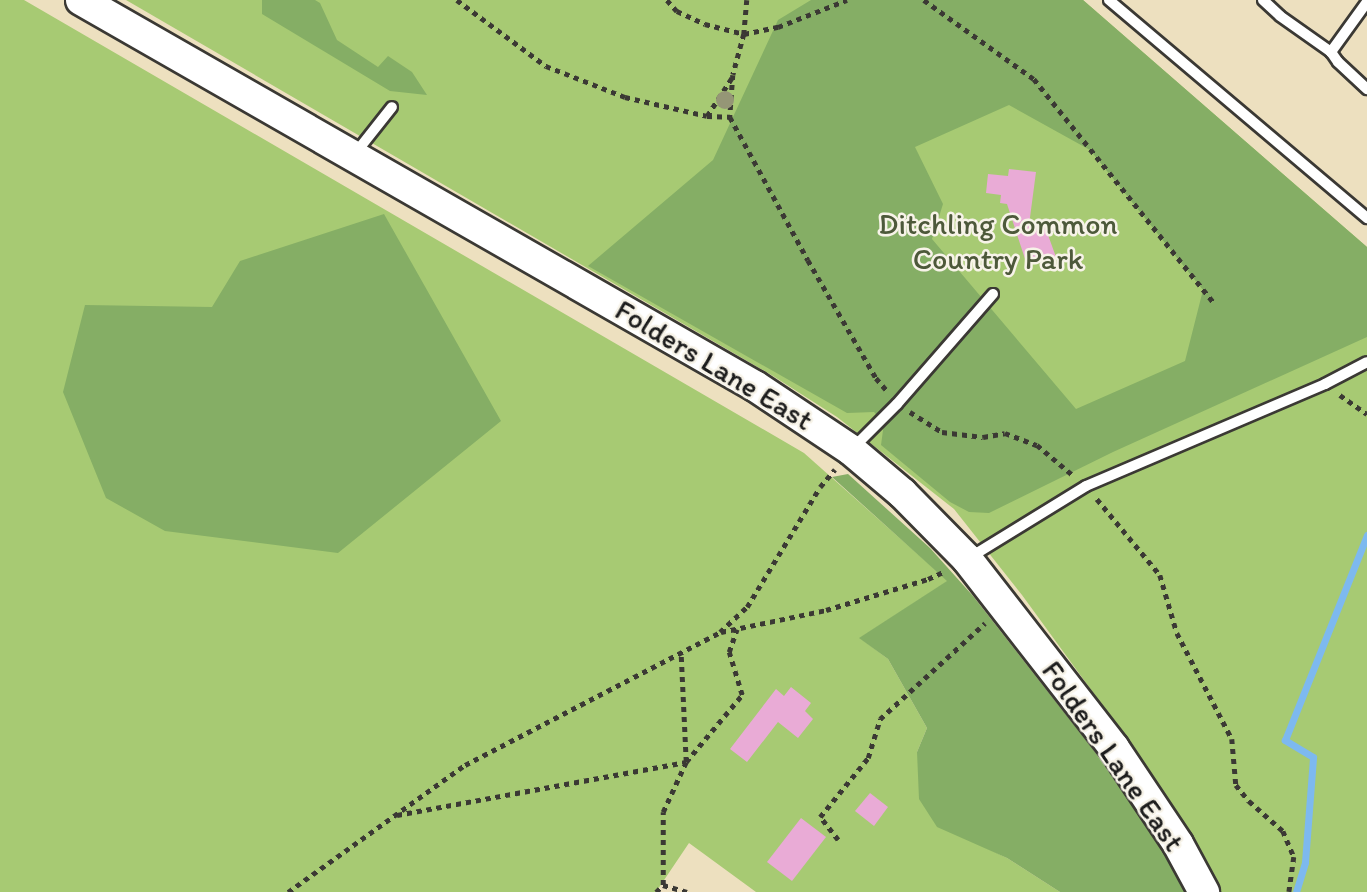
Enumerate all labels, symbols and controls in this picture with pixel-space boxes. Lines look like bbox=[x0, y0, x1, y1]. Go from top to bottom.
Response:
park label: Ditchling Common Country Park bbox=[878, 206, 1118, 276]
street label: Folders Lane East bbox=[608, 291, 820, 439]
street label: Folders Lane East bbox=[1033, 653, 1193, 859]

